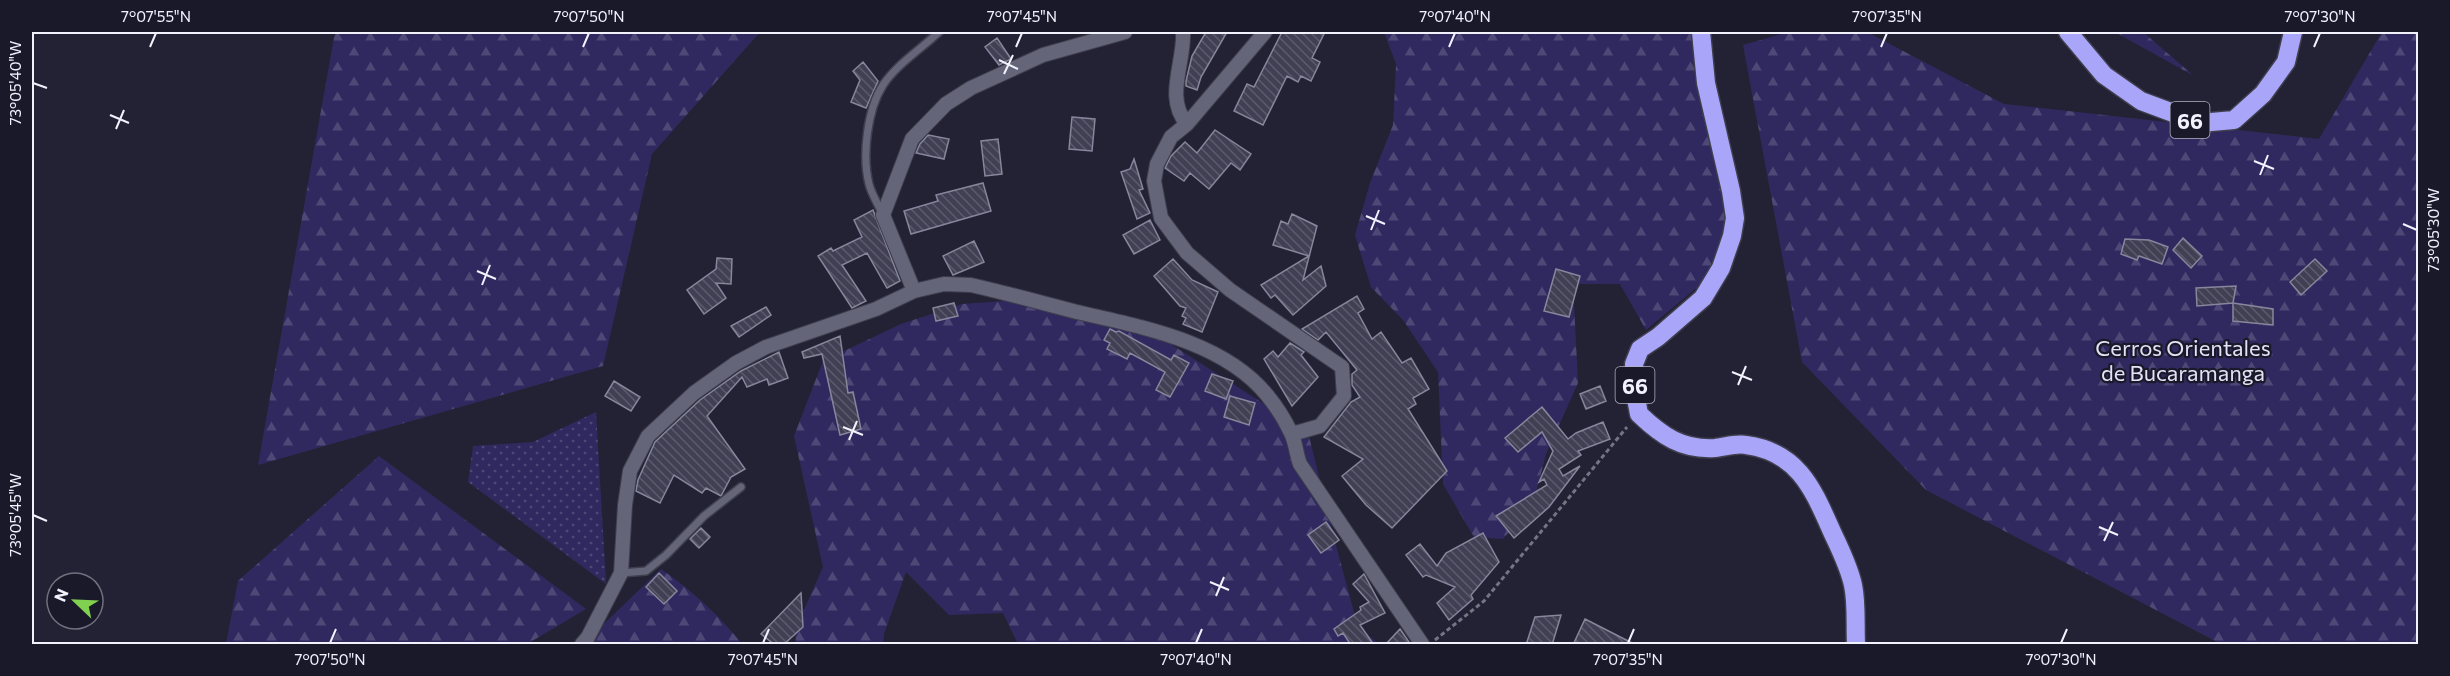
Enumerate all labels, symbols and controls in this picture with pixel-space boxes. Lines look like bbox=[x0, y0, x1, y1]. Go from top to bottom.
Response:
text: 7°07'55"N bbox=[121, 7, 191, 25]
text: 7°07'50"N bbox=[553, 7, 625, 25]
text: 7°07'45"N bbox=[987, 7, 1057, 25]
text: 7°07'40"N bbox=[1419, 7, 1491, 25]
text: 7°07'35"N bbox=[1852, 7, 1922, 25]
text: 7°07'30"N bbox=[2284, 7, 2356, 25]
text: 73°05'40"W bbox=[6, 41, 24, 125]
road number: 66 bbox=[2170, 102, 2210, 138]
text: 73°05'30"W bbox=[2424, 188, 2442, 272]
park label: Cerros Orientales de Bucaramanga bbox=[2095, 334, 2271, 386]
road number: 66 bbox=[1616, 367, 1654, 403]
text: 73°05'45"W bbox=[6, 473, 24, 557]
north arrow bbox=[45, 571, 105, 631]
text: N bbox=[50, 586, 72, 604]
text: 7°07'50"N bbox=[294, 650, 366, 668]
text: 7°07'45"N bbox=[728, 650, 798, 668]
text: 7°07'40"N bbox=[1160, 650, 1232, 668]
text: 7°07'35"N bbox=[1593, 650, 1663, 668]
text: 7°07'30"N bbox=[2025, 650, 2097, 668]

